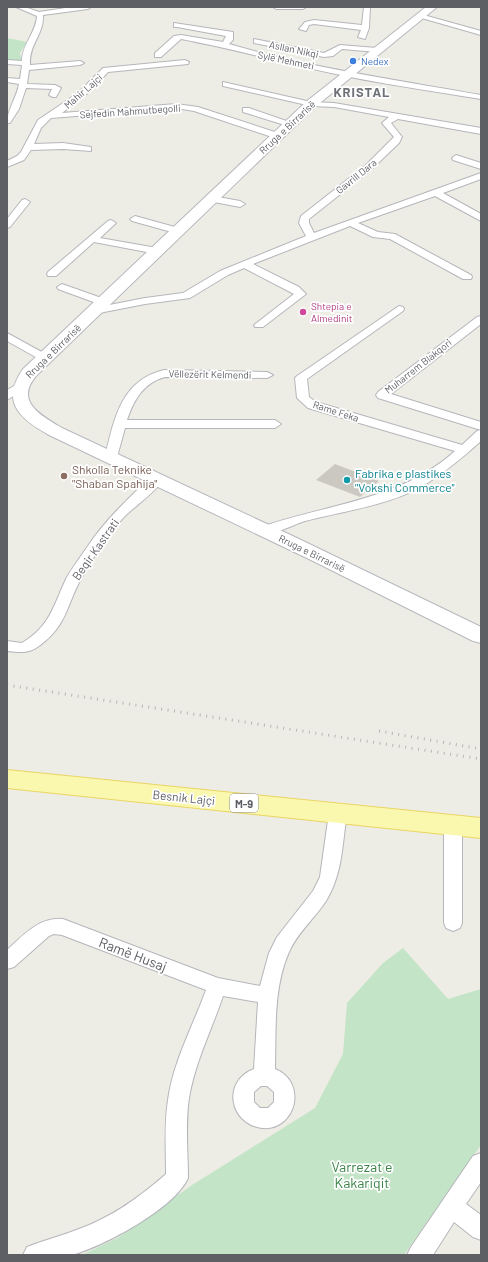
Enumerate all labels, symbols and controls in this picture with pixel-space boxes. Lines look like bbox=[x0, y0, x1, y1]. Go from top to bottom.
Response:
street label: Asllan Nikqi bbox=[268, 38, 320, 60]
street label: Sylë Mehmeti bbox=[257, 48, 315, 72]
place label: Nedex bbox=[361, 55, 389, 67]
marker: Nedex bbox=[348, 56, 358, 66]
street label: Mahir Lajçi bbox=[61, 71, 105, 111]
district label: KRISTAL bbox=[333, 84, 391, 100]
street label: Rruga e Birrarisë bbox=[256, 98, 318, 156]
street label: Sejfedin Mahmutbegolli bbox=[79, 101, 181, 121]
street label: Gavrill Dara bbox=[333, 156, 379, 196]
place label: Shtepia e Almedinit bbox=[311, 300, 353, 324]
marker: Shtepia e Almedinit bbox=[298, 307, 308, 317]
street label: Rruga e Birrarisë bbox=[23, 322, 83, 380]
street label: Muharrem Blakqori bbox=[382, 336, 454, 396]
street label: Vëllezërit Kelmendi bbox=[169, 367, 251, 381]
street label: Rame Feka bbox=[312, 398, 360, 424]
place label: Shkolla Teknike "Shaban Spahija" bbox=[72, 462, 158, 490]
place label: Fabrika e plastikes "Vokshi Commerce" bbox=[355, 466, 455, 494]
marker: Shkolla Teknike "Shaban Spahija" bbox=[59, 471, 69, 481]
marker: Fabrika e plastikes "Vokshi Commerce" bbox=[342, 475, 352, 485]
street label: Beqir Kastrati bbox=[69, 516, 121, 582]
street label: Rruga e Birrarisë bbox=[277, 532, 347, 574]
street label: Besnik Lajçi bbox=[152, 787, 216, 807]
road number: M-9 bbox=[230, 794, 258, 812]
street label: Ramë Husaj bbox=[97, 933, 169, 975]
park label: Varrezat e Kakariqit bbox=[332, 1158, 393, 1191]

